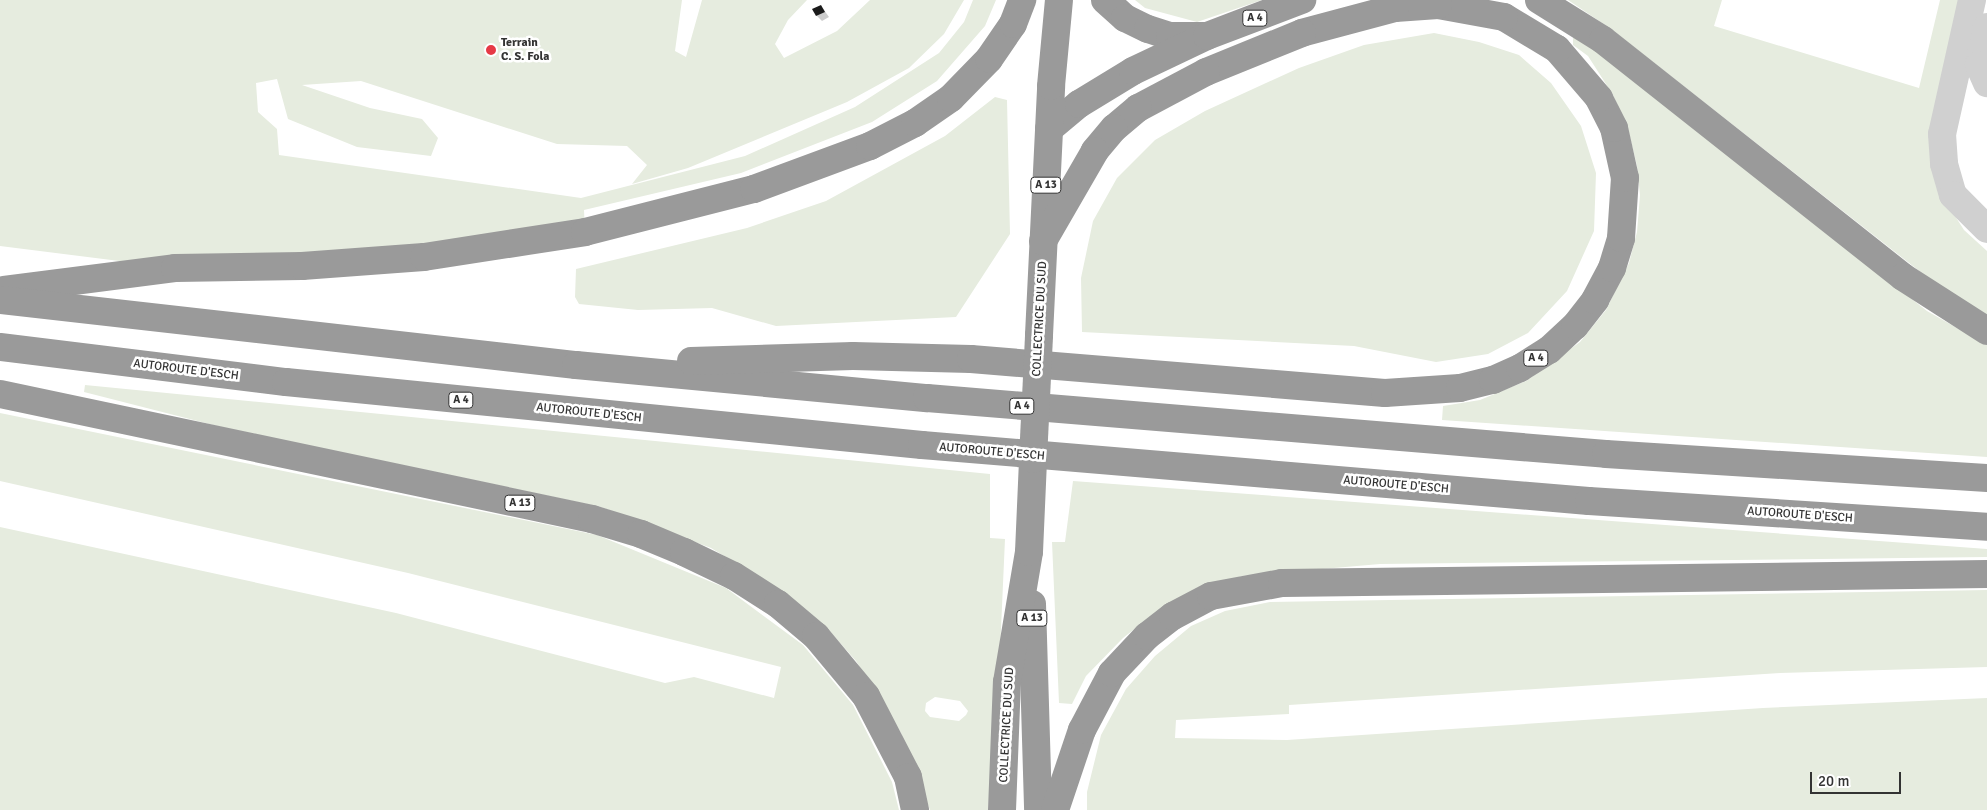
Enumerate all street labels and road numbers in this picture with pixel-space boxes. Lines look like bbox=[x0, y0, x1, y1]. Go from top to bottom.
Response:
road number: A 4 bbox=[1241, 10, 1269, 27]
road number: A 13 bbox=[1030, 176, 1062, 194]
street label: COLLECTRICE DU SUD bbox=[1030, 261, 1050, 377]
road number: A 4 bbox=[1522, 349, 1550, 366]
street label: AUTOROUTE D'ESCH bbox=[133, 356, 239, 384]
road number: A 4 bbox=[447, 392, 475, 408]
road number: A 4 bbox=[1008, 398, 1036, 414]
street label: AUTOROUTE D'ESCH bbox=[536, 400, 642, 426]
street label: AUTOROUTE D'ESCH bbox=[939, 440, 1045, 464]
street label: AUTOROUTE D'ESCH bbox=[1343, 473, 1449, 497]
road number: A 13 bbox=[504, 494, 536, 512]
street label: AUTOROUTE D'ESCH bbox=[1747, 504, 1853, 526]
road number: A 13 bbox=[1016, 610, 1048, 626]
street label: COLLECTRICE DU SUD bbox=[997, 667, 1017, 783]

